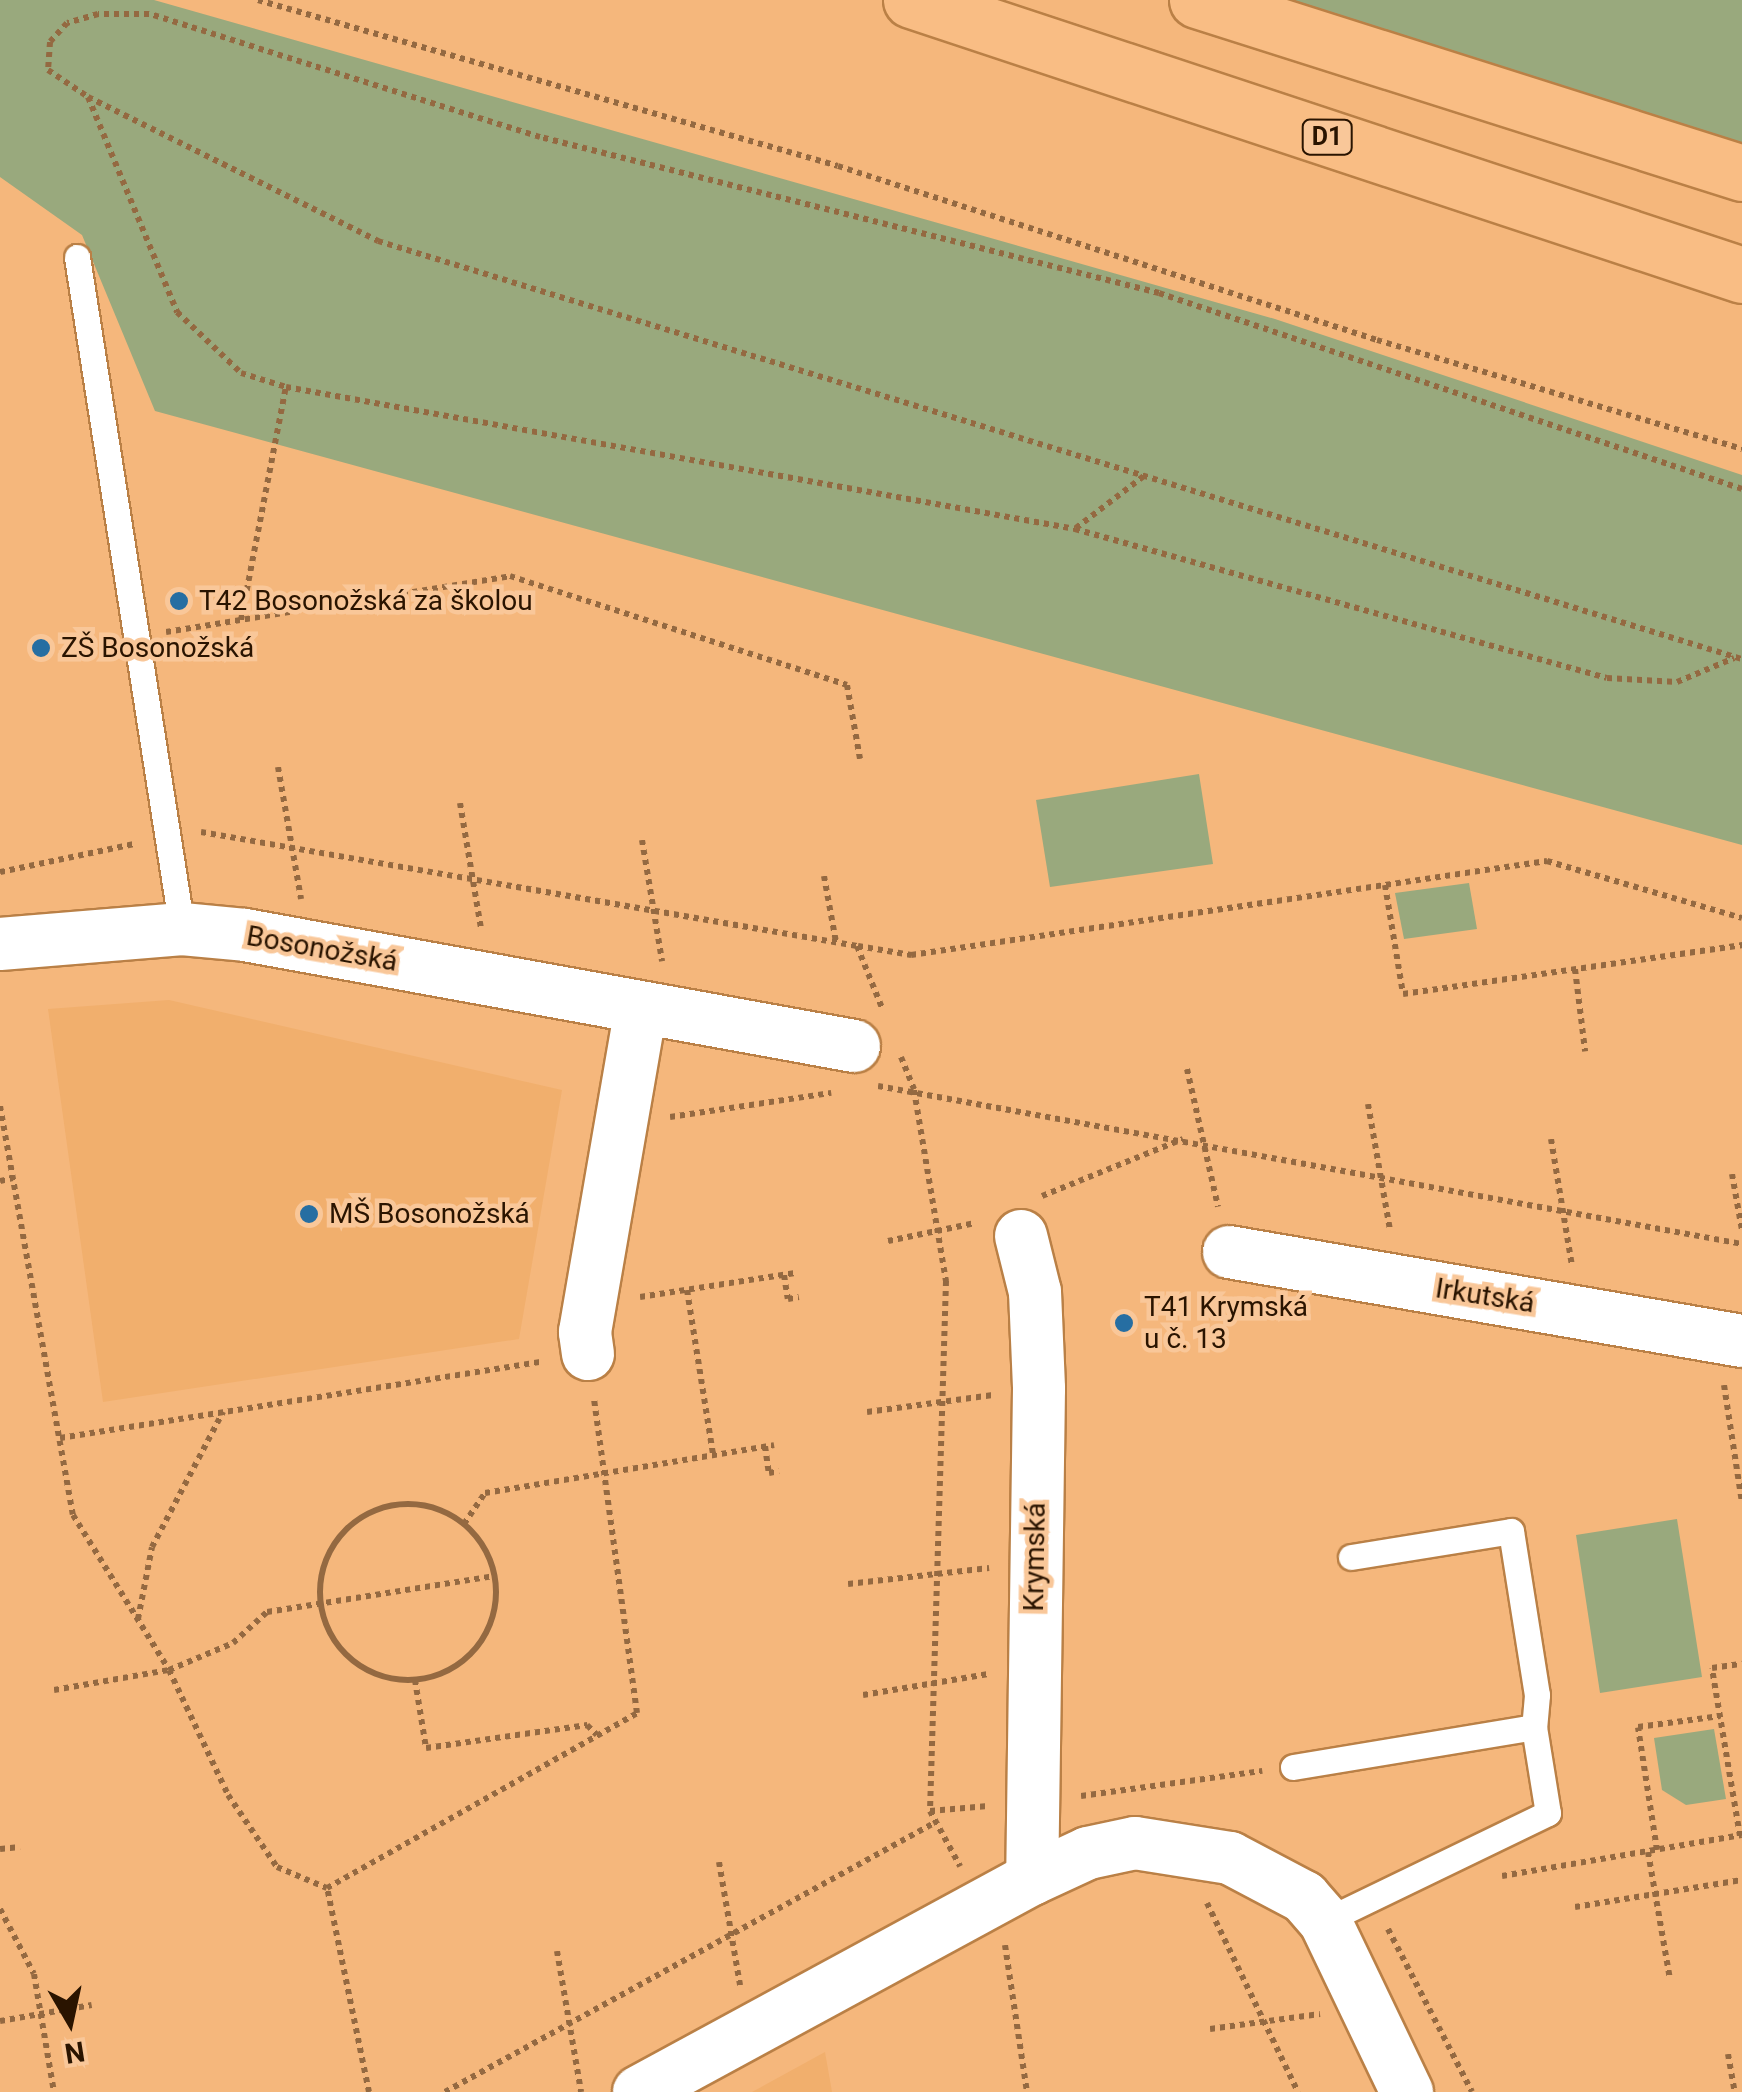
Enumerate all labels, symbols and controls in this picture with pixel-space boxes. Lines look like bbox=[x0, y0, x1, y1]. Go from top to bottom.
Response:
road number: D1 bbox=[1300, 117, 1354, 157]
place label: T42 Bosonožská za školou bbox=[199, 584, 533, 618]
marker: T42 Bosonožská za školou bbox=[168, 590, 190, 612]
place label: ZŠ Bosonožská bbox=[61, 631, 254, 665]
marker: ZŠ Bosonožská bbox=[30, 637, 52, 659]
street label: Bosonožská bbox=[244, 919, 400, 979]
place label: MŠ Bosonožská bbox=[329, 1197, 530, 1231]
marker: MŠ Bosonožská bbox=[298, 1203, 320, 1225]
street label: Irkutská bbox=[1433, 1272, 1537, 1320]
place label: T41 Krymská u č. 13 bbox=[1144, 1290, 1308, 1356]
marker: T41 Krymská u č. 13 bbox=[1113, 1312, 1135, 1334]
street label: Krymská bbox=[1017, 1502, 1053, 1612]
north arrow bbox=[20, 1972, 120, 2072]
text: N bbox=[62, 2034, 87, 2070]

